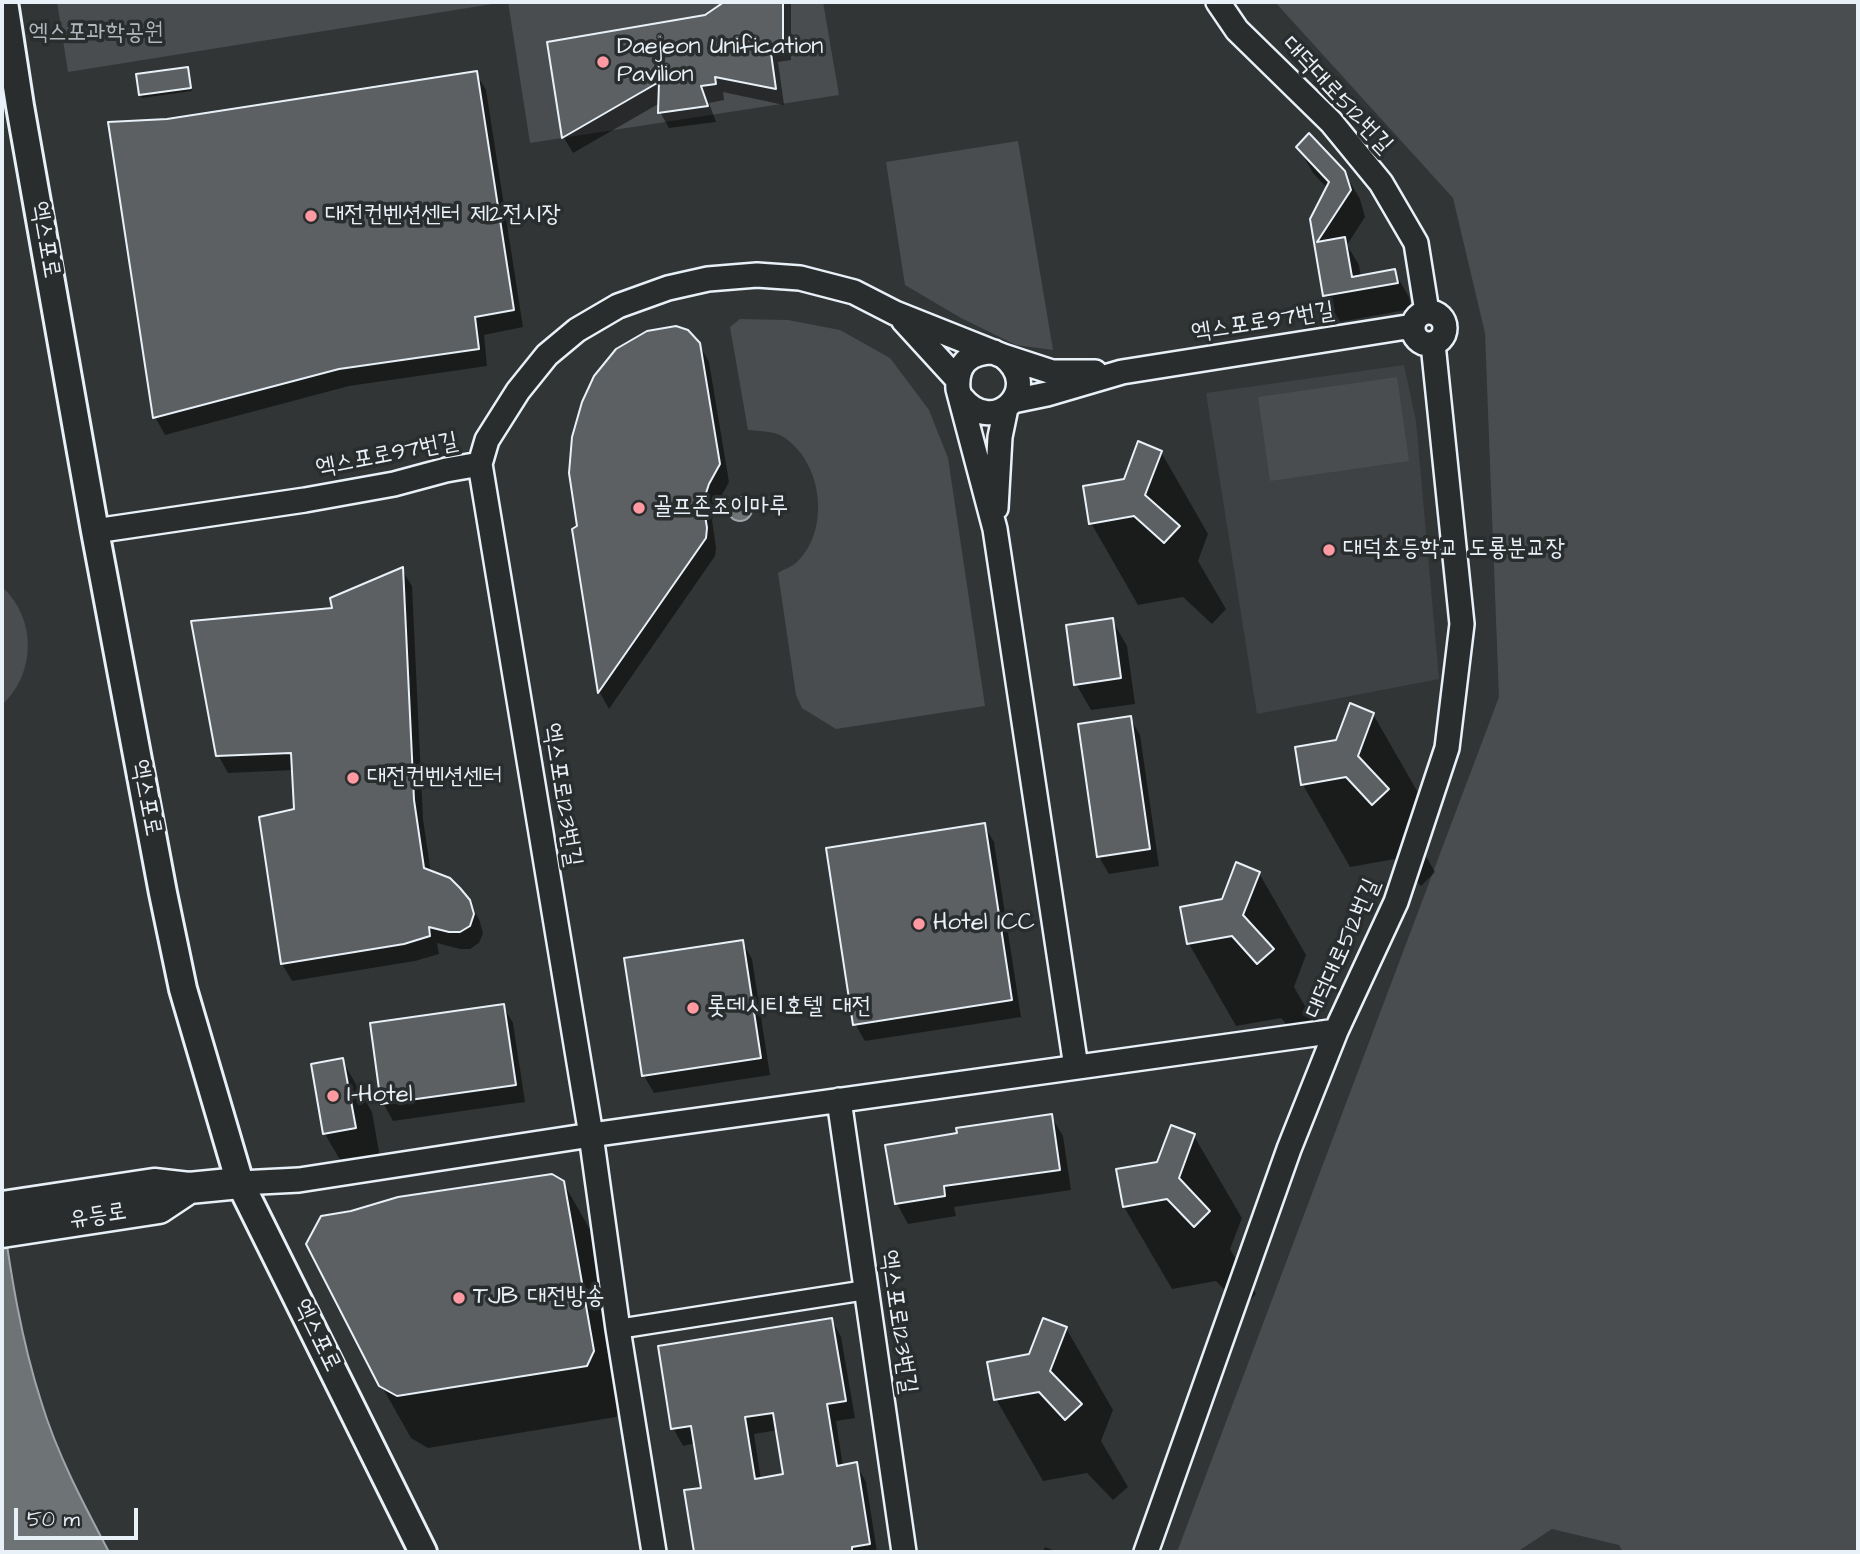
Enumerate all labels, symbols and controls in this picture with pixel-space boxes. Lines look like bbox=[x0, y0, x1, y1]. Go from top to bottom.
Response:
park label: 엑스포과학공원 bbox=[28, 20, 164, 48]
street label: 대덕대로512번길 bbox=[1274, 31, 1398, 161]
place label: Daejeon Unification Pavilion bbox=[617, 34, 823, 90]
marker: Daejeon Unification Pavilion bbox=[595, 54, 611, 70]
street label: 엑스포로 bbox=[23, 199, 65, 281]
place label: 대전컨벤션센터 제2전시장 bbox=[325, 202, 561, 230]
marker: 대전컨벤션센터 제2전시장 bbox=[303, 208, 319, 224]
street label: 엑스포로97번길 bbox=[1189, 297, 1337, 349]
street label: 엑스포로97번길 bbox=[313, 428, 461, 484]
place label: 골프존조이마루 bbox=[653, 494, 788, 522]
marker: 골프존조이마루 bbox=[631, 500, 647, 516]
place label: 대덕초등학교 도룡분교장 bbox=[1343, 536, 1565, 564]
marker: 대덕초등학교 도룡분교장 bbox=[1321, 542, 1337, 558]
street label: 엑스포로123번길 bbox=[535, 721, 587, 869]
street label: 엑스포로 bbox=[123, 757, 167, 839]
place label: 대전컨벤션센터 bbox=[367, 764, 502, 792]
marker: 대전컨벤션센터 bbox=[345, 770, 361, 786]
street label: 대덕대로512번길 bbox=[1300, 875, 1388, 1023]
place label: Hotel ICC bbox=[933, 910, 1035, 938]
marker: Hotel ICC bbox=[911, 916, 927, 932]
place label: 롯데시티호텔 대전 bbox=[707, 994, 871, 1022]
marker: 롯데시티호텔 대전 bbox=[685, 1000, 701, 1016]
place label: I-Hotel bbox=[347, 1082, 413, 1110]
marker: I-Hotel bbox=[325, 1088, 341, 1104]
street label: 유등로 bbox=[67, 1198, 129, 1236]
street label: 엑스포로123번길 bbox=[873, 1248, 921, 1396]
place label: TJB 대전방송 bbox=[473, 1284, 605, 1312]
marker: TJB 대전방송 bbox=[451, 1290, 467, 1306]
street label: 엑스포로 bbox=[286, 1295, 346, 1377]
scale bar bbox=[18, 1494, 142, 1538]
text: 50 m bbox=[27, 1505, 80, 1534]

